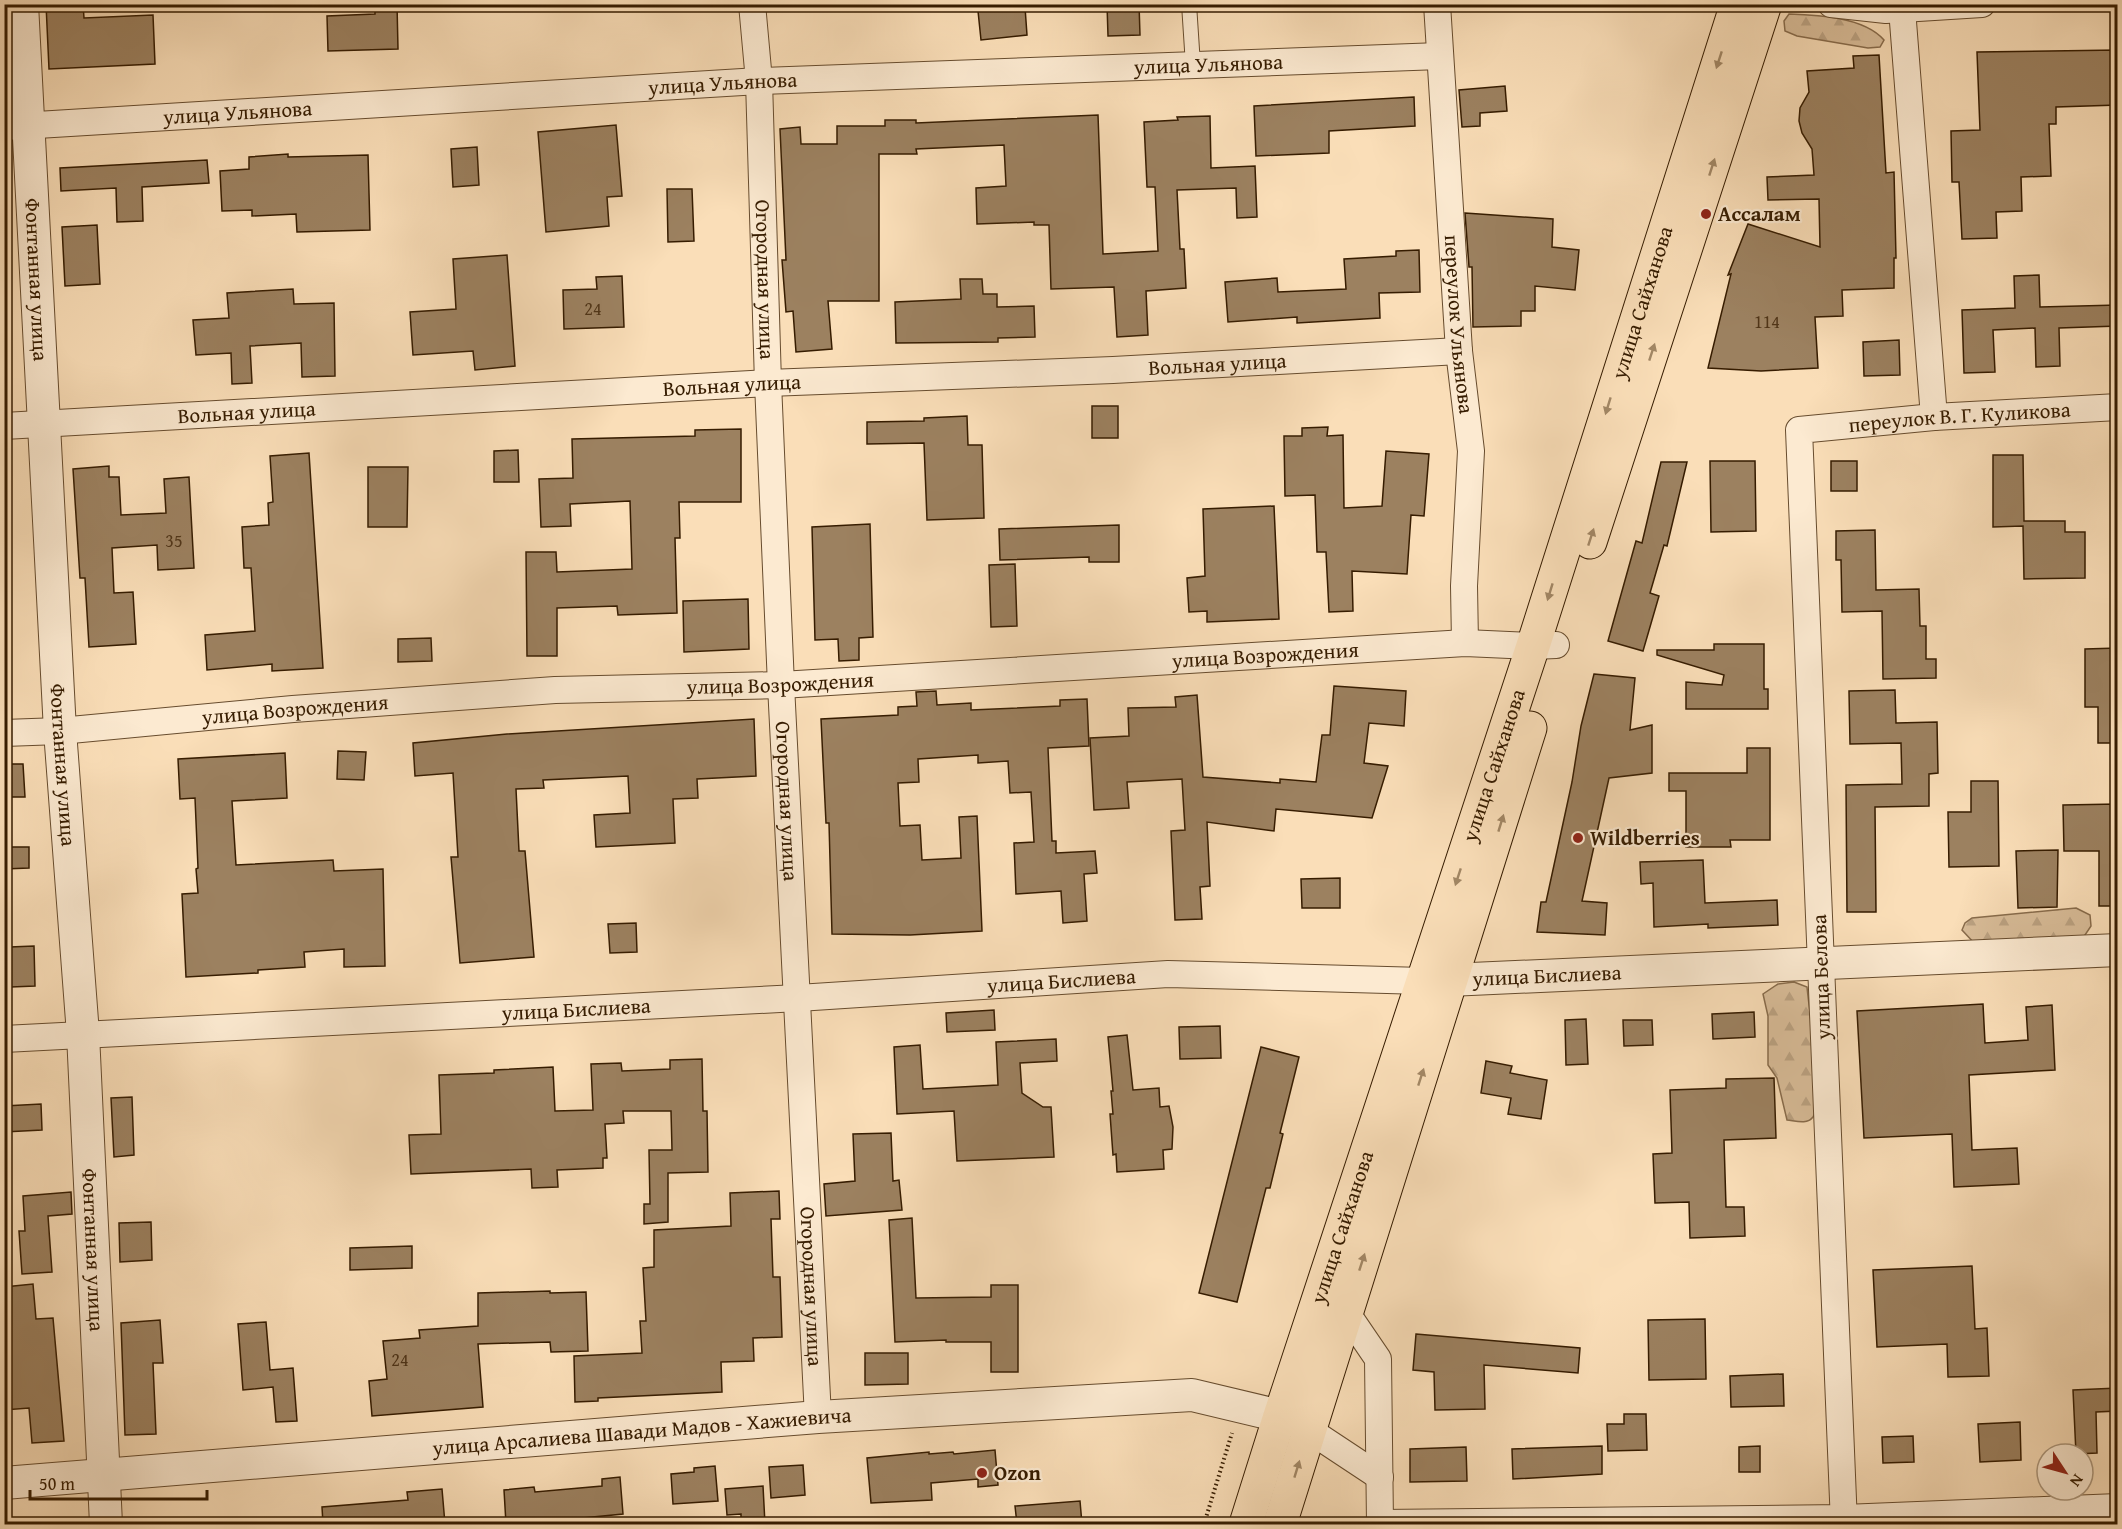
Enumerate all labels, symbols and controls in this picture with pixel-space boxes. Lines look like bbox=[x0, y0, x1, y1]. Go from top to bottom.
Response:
street label: улица Ульянова bbox=[1132, 46, 1284, 82]
one-way arrow bbox=[1714, 51, 1723, 69]
street label: улица Ульянова bbox=[646, 64, 798, 103]
street label: улица Ульянова bbox=[161, 92, 313, 132]
one-way arrow bbox=[1708, 158, 1718, 176]
street label: Фонтанная улица bbox=[17, 197, 57, 362]
place label: Ассалам bbox=[1718, 198, 1801, 229]
street label: Огородная улица bbox=[748, 199, 783, 360]
marker: Ассалам bbox=[1699, 207, 1713, 221]
street label: улица Сайханова bbox=[1602, 222, 1680, 384]
street label: переулок Ульянова bbox=[1437, 234, 1482, 415]
house number: 24 bbox=[584, 295, 602, 322]
house number: 114 bbox=[1754, 308, 1780, 335]
one-way arrow bbox=[1647, 343, 1657, 361]
street label: Вольная улица bbox=[1147, 345, 1287, 383]
street label: Вольная улица bbox=[662, 366, 801, 404]
street label: Вольная улица bbox=[177, 392, 316, 431]
street label: переулок В. Г. Куликова bbox=[1847, 394, 2071, 440]
one-way arrow bbox=[1603, 397, 1613, 415]
house number: 35 bbox=[165, 527, 183, 554]
one-way arrow bbox=[1587, 528, 1596, 546]
one-way arrow bbox=[1545, 583, 1554, 601]
street label: улица Возрождения bbox=[1170, 634, 1360, 676]
street label: улица Возрождения bbox=[685, 663, 875, 702]
street label: Фонтанная улица bbox=[43, 683, 85, 847]
street label: улица Сайханова bbox=[1453, 685, 1533, 847]
street label: улица Возрождения bbox=[199, 686, 390, 733]
street label: Огородная улица bbox=[768, 720, 807, 882]
one-way arrow bbox=[1496, 814, 1506, 832]
place label: Wildberries bbox=[1590, 822, 1700, 853]
marker: Wildberries bbox=[1571, 831, 1585, 845]
one-way arrow bbox=[1452, 868, 1462, 886]
street label: улица Белова bbox=[1803, 914, 1838, 1041]
street label: улица Бислиева bbox=[1471, 956, 1622, 994]
street label: улица Бислиева bbox=[985, 960, 1137, 1001]
street label: улица Бислиева bbox=[500, 990, 652, 1028]
one-way arrow bbox=[1417, 1068, 1426, 1086]
street label: улица Сайханова bbox=[1302, 1147, 1381, 1308]
street label: Фонтанная улица bbox=[74, 1168, 113, 1332]
street label: Огородная улица bbox=[792, 1206, 831, 1367]
one-way arrow bbox=[1357, 1253, 1367, 1271]
house number: 24 bbox=[391, 1346, 409, 1373]
street label: улица Арсалиева Шавади Мадов - Хажиевича bbox=[430, 1399, 852, 1463]
north arrow bbox=[2035, 1442, 2095, 1502]
place label: Ozon bbox=[994, 1457, 1041, 1488]
one-way arrow bbox=[1293, 1460, 1302, 1478]
scale bar bbox=[30, 1463, 207, 1501]
marker: Ozon bbox=[975, 1466, 989, 1480]
text: N bbox=[2064, 1469, 2090, 1492]
text: 50 m bbox=[39, 1470, 75, 1497]

